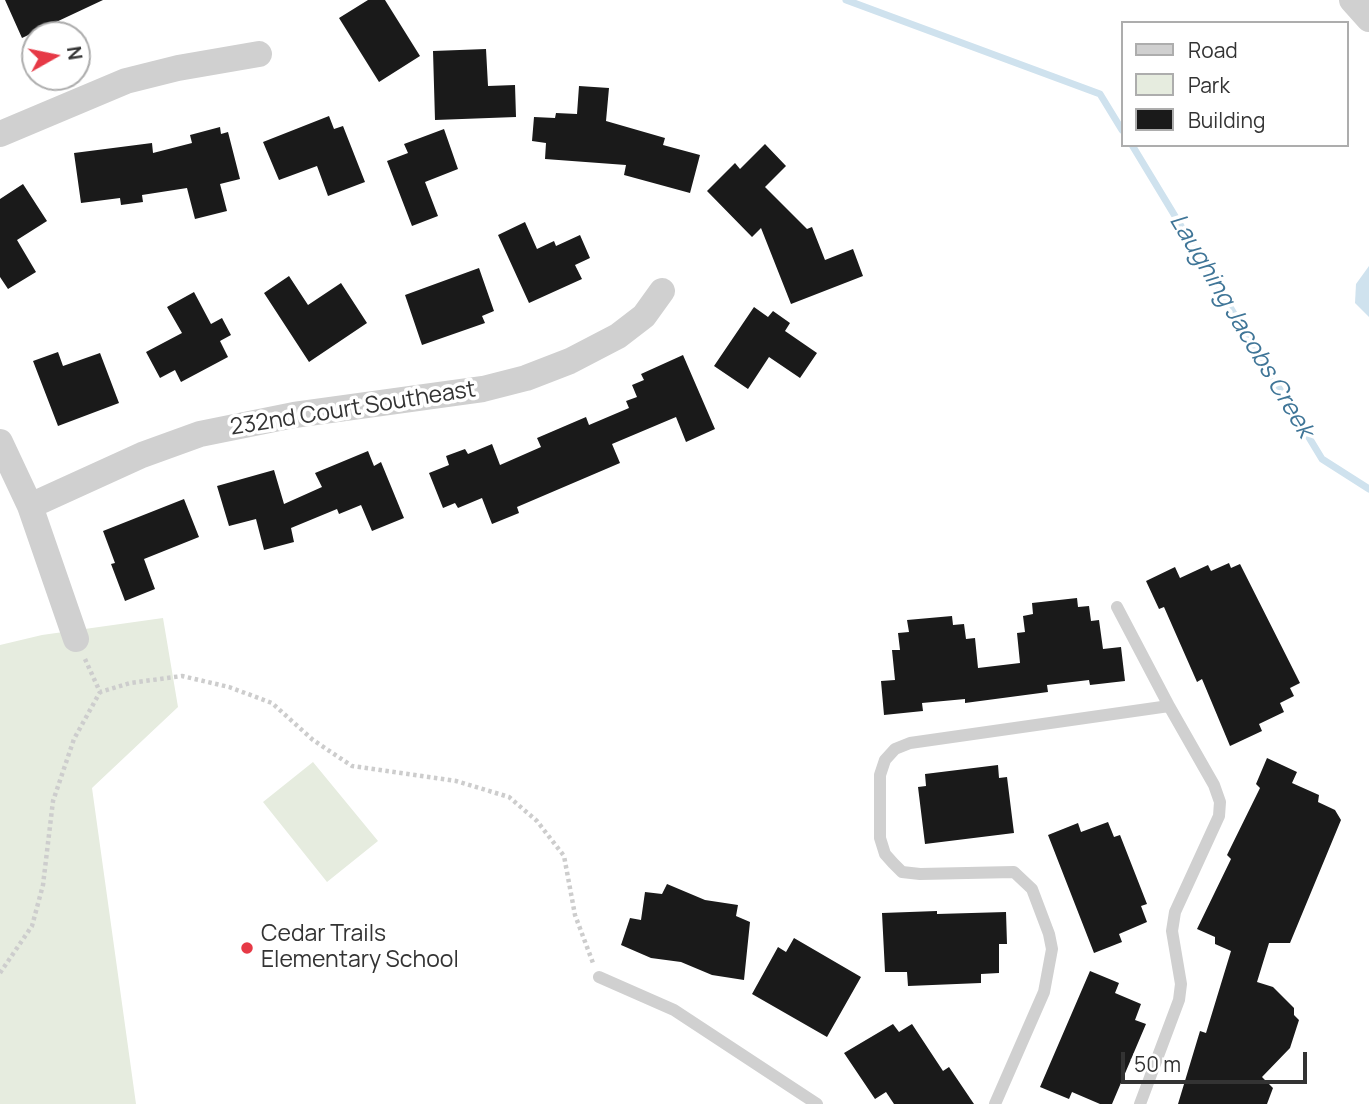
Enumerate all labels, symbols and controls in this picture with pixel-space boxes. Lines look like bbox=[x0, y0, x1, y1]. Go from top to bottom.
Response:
north arrow bbox=[21, 21, 91, 91]
legend bbox=[1120, 21, 1348, 147]
text: Road bbox=[1188, 36, 1238, 64]
text: N bbox=[61, 44, 89, 62]
text: Park bbox=[1188, 71, 1230, 99]
text: Building bbox=[1188, 106, 1265, 134]
water label: Laughing Jacobs Creek bbox=[1163, 209, 1319, 443]
street label: 232nd Court Southeast bbox=[228, 376, 478, 442]
place label: Cedar Trails Elementary School bbox=[261, 921, 459, 975]
marker: Cedar Trails Elementary School bbox=[239, 940, 255, 956]
scale bar bbox=[1124, 1038, 1310, 1082]
text: 50 m bbox=[1134, 1050, 1181, 1078]

